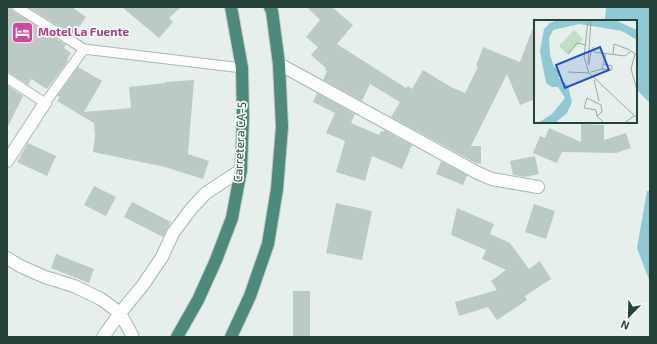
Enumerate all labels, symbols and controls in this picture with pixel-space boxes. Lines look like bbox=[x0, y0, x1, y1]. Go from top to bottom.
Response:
hotel icon: Motel La Fuente bbox=[10, 19, 36, 45]
inset map bbox=[534, 20, 637, 123]
place label: Motel La Fuente bbox=[38, 24, 129, 38]
street label: Carretera CA-5 bbox=[230, 101, 248, 183]
north arrow bbox=[609, 296, 649, 336]
text: N bbox=[619, 318, 631, 333]

